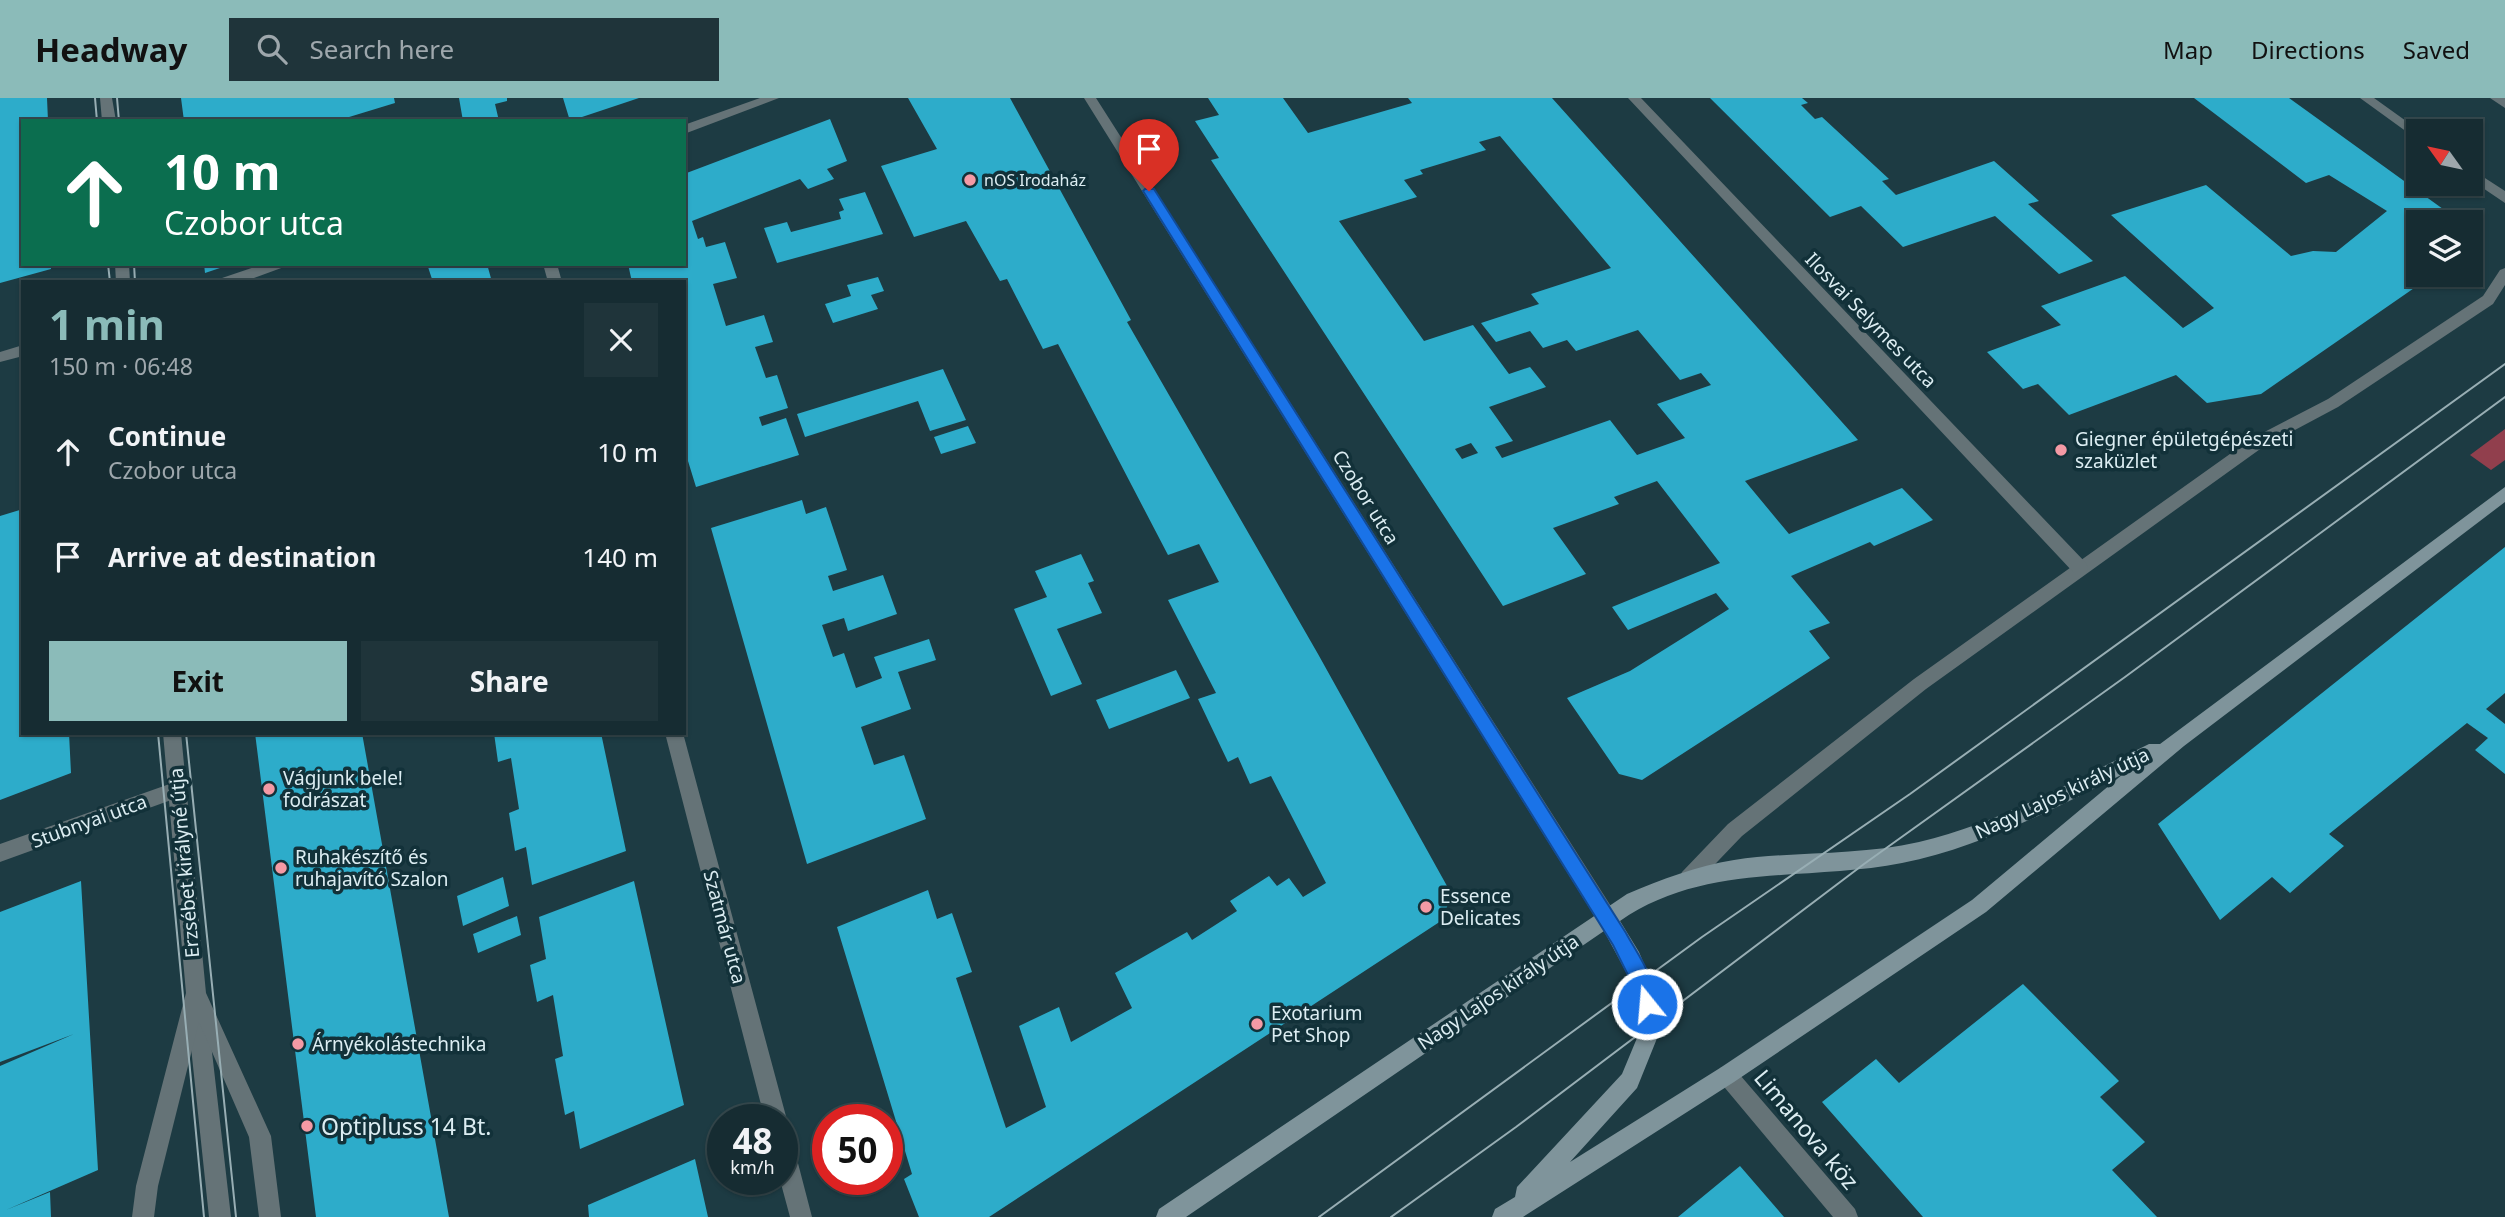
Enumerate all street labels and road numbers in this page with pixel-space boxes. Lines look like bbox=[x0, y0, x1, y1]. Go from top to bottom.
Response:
street label: Ilosvai Selymes utca bbox=[1800, 247, 1942, 393]
street label: Czobor utca bbox=[1327, 445, 1405, 549]
street label: Nagy Lajos király útja bbox=[1971, 741, 2153, 845]
street label: Erzsébet királyné útja bbox=[163, 767, 205, 959]
street label: Stubnyai utca bbox=[28, 788, 150, 854]
street label: Szatmár utca bbox=[697, 867, 753, 987]
street label: Nagy Lajos király útja bbox=[1412, 928, 1584, 1056]
street label: Limanova köz bbox=[1747, 1062, 1867, 1196]

